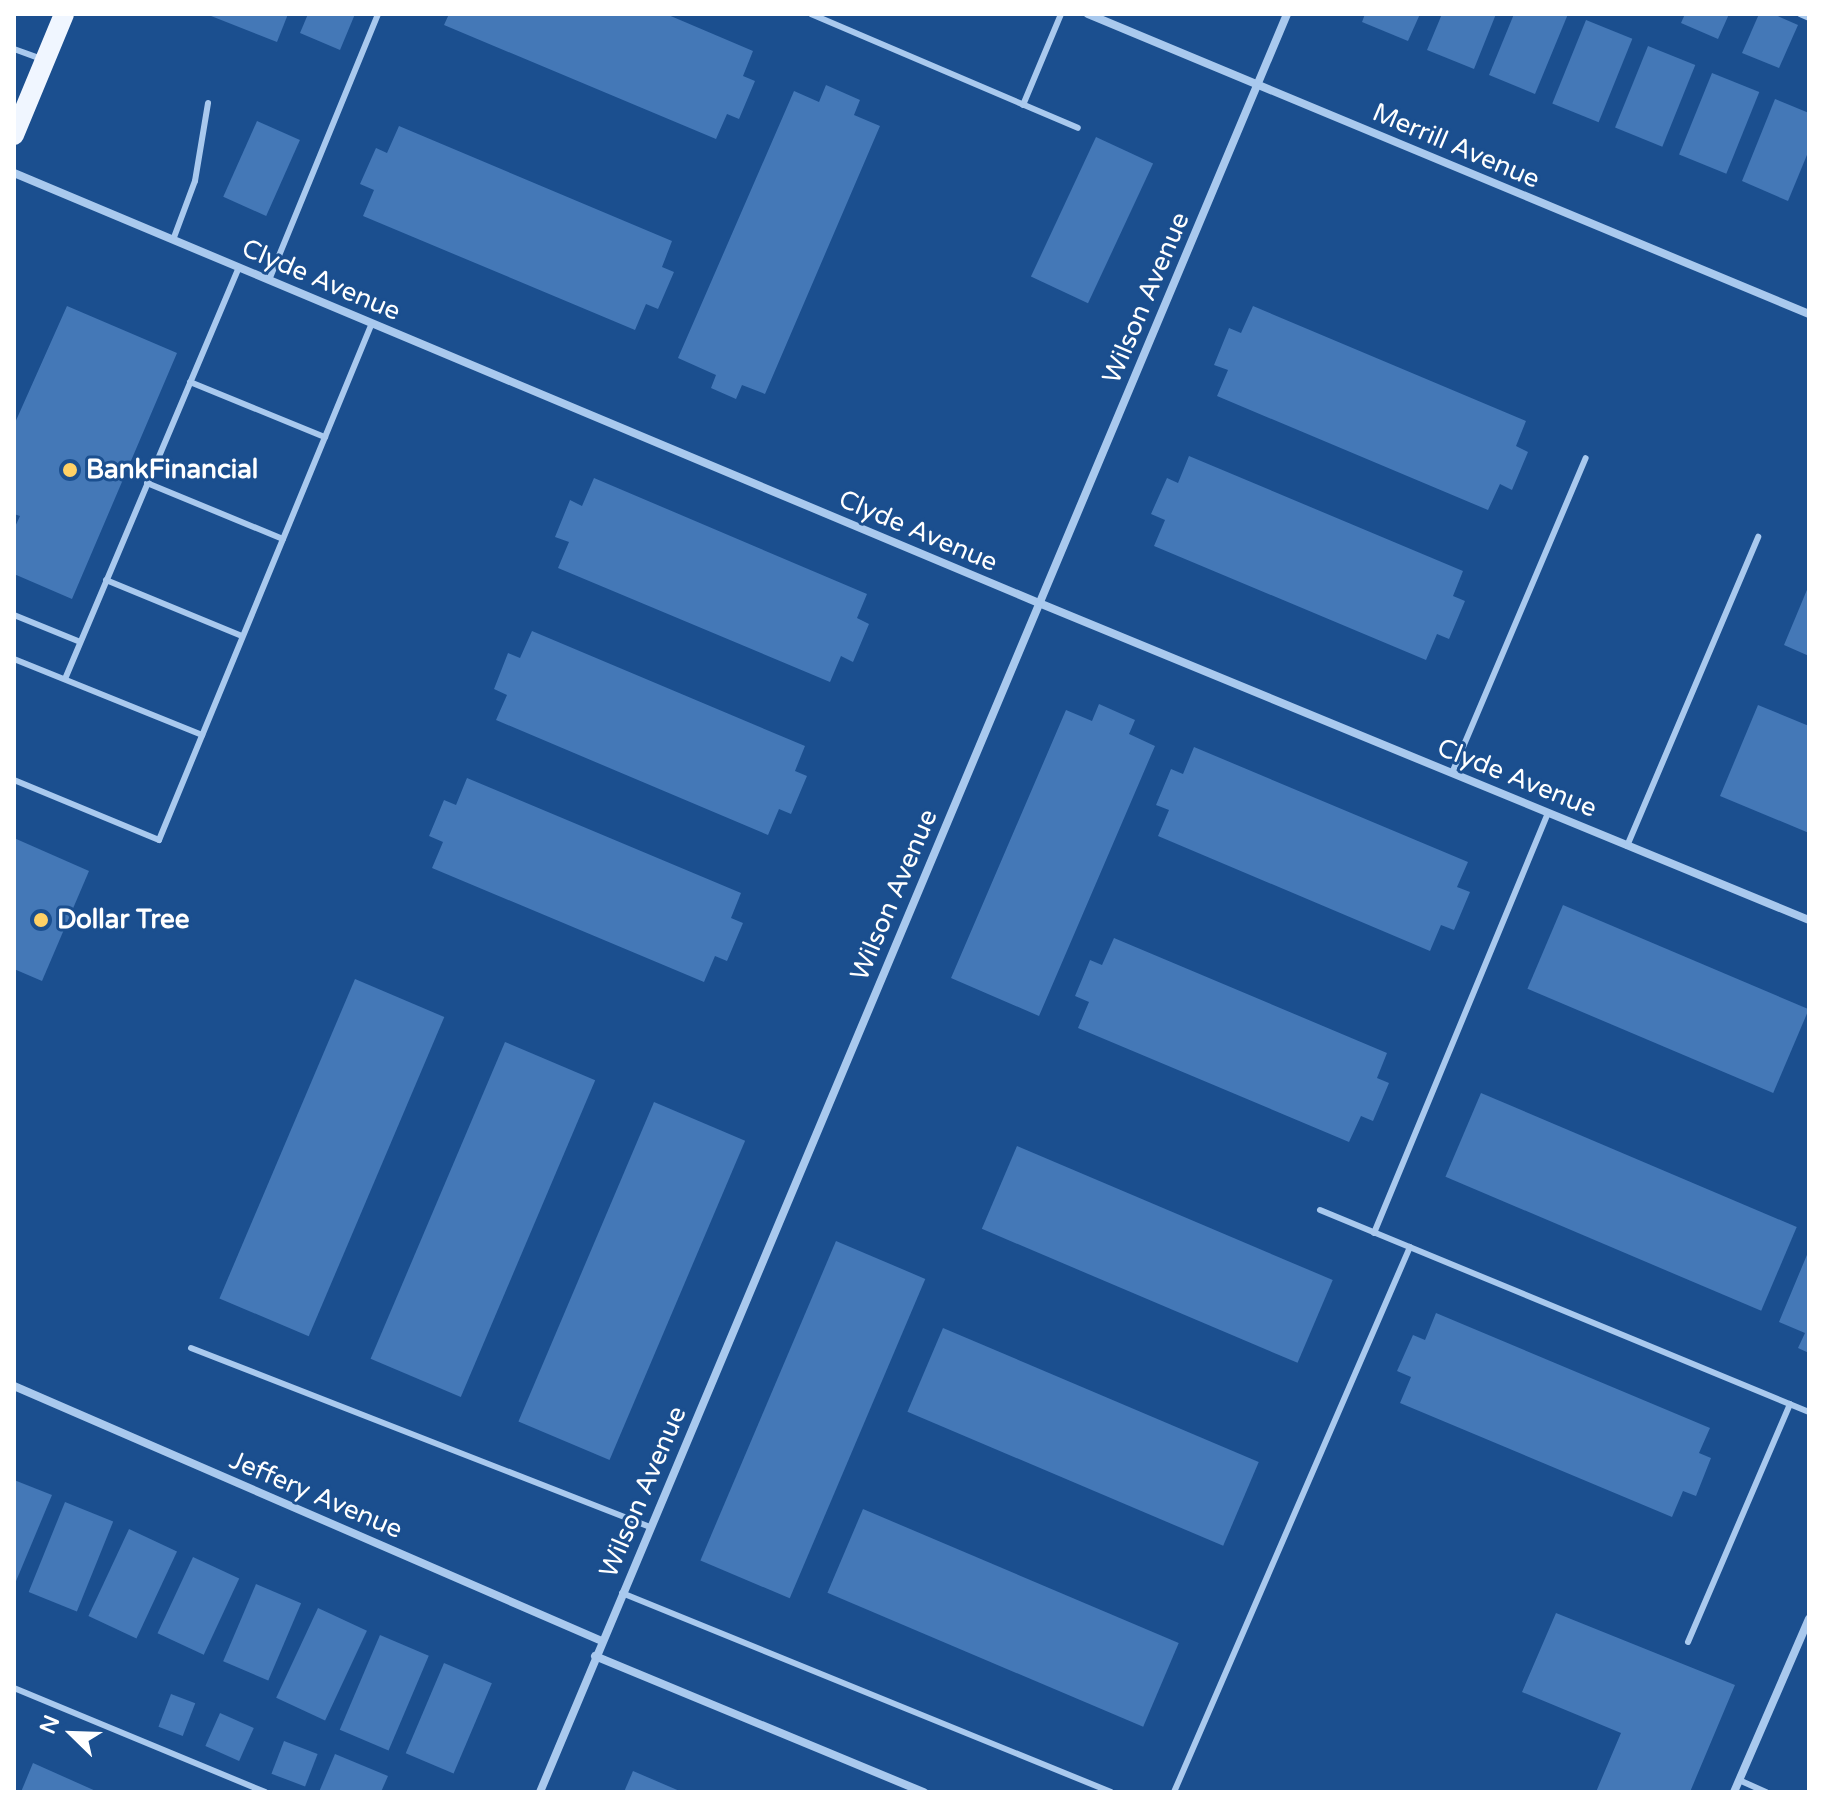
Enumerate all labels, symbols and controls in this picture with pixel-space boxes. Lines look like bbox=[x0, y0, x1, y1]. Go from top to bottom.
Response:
street label: Merrill Avenue bbox=[1368, 97, 1544, 195]
street label: Wilson Avenue bbox=[1096, 208, 1196, 388]
street label: Clyde Avenue bbox=[237, 233, 405, 327]
place label: BankFinancial bbox=[86, 454, 258, 486]
marker: BankFinancial bbox=[61, 461, 79, 479]
street label: Clyde Avenue bbox=[834, 484, 1002, 578]
street label: Clyde Avenue bbox=[1433, 732, 1601, 824]
street label: Wilson Avenue bbox=[844, 805, 944, 985]
place label: Dollar Tree bbox=[57, 904, 189, 936]
marker: Dollar Tree bbox=[32, 911, 50, 929]
street label: Wilson Avenue bbox=[593, 1402, 693, 1582]
street label: Jeffery Avenue bbox=[225, 1445, 407, 1545]
north arrow bbox=[32, 1694, 112, 1774]
text: N bbox=[34, 1711, 65, 1738]

